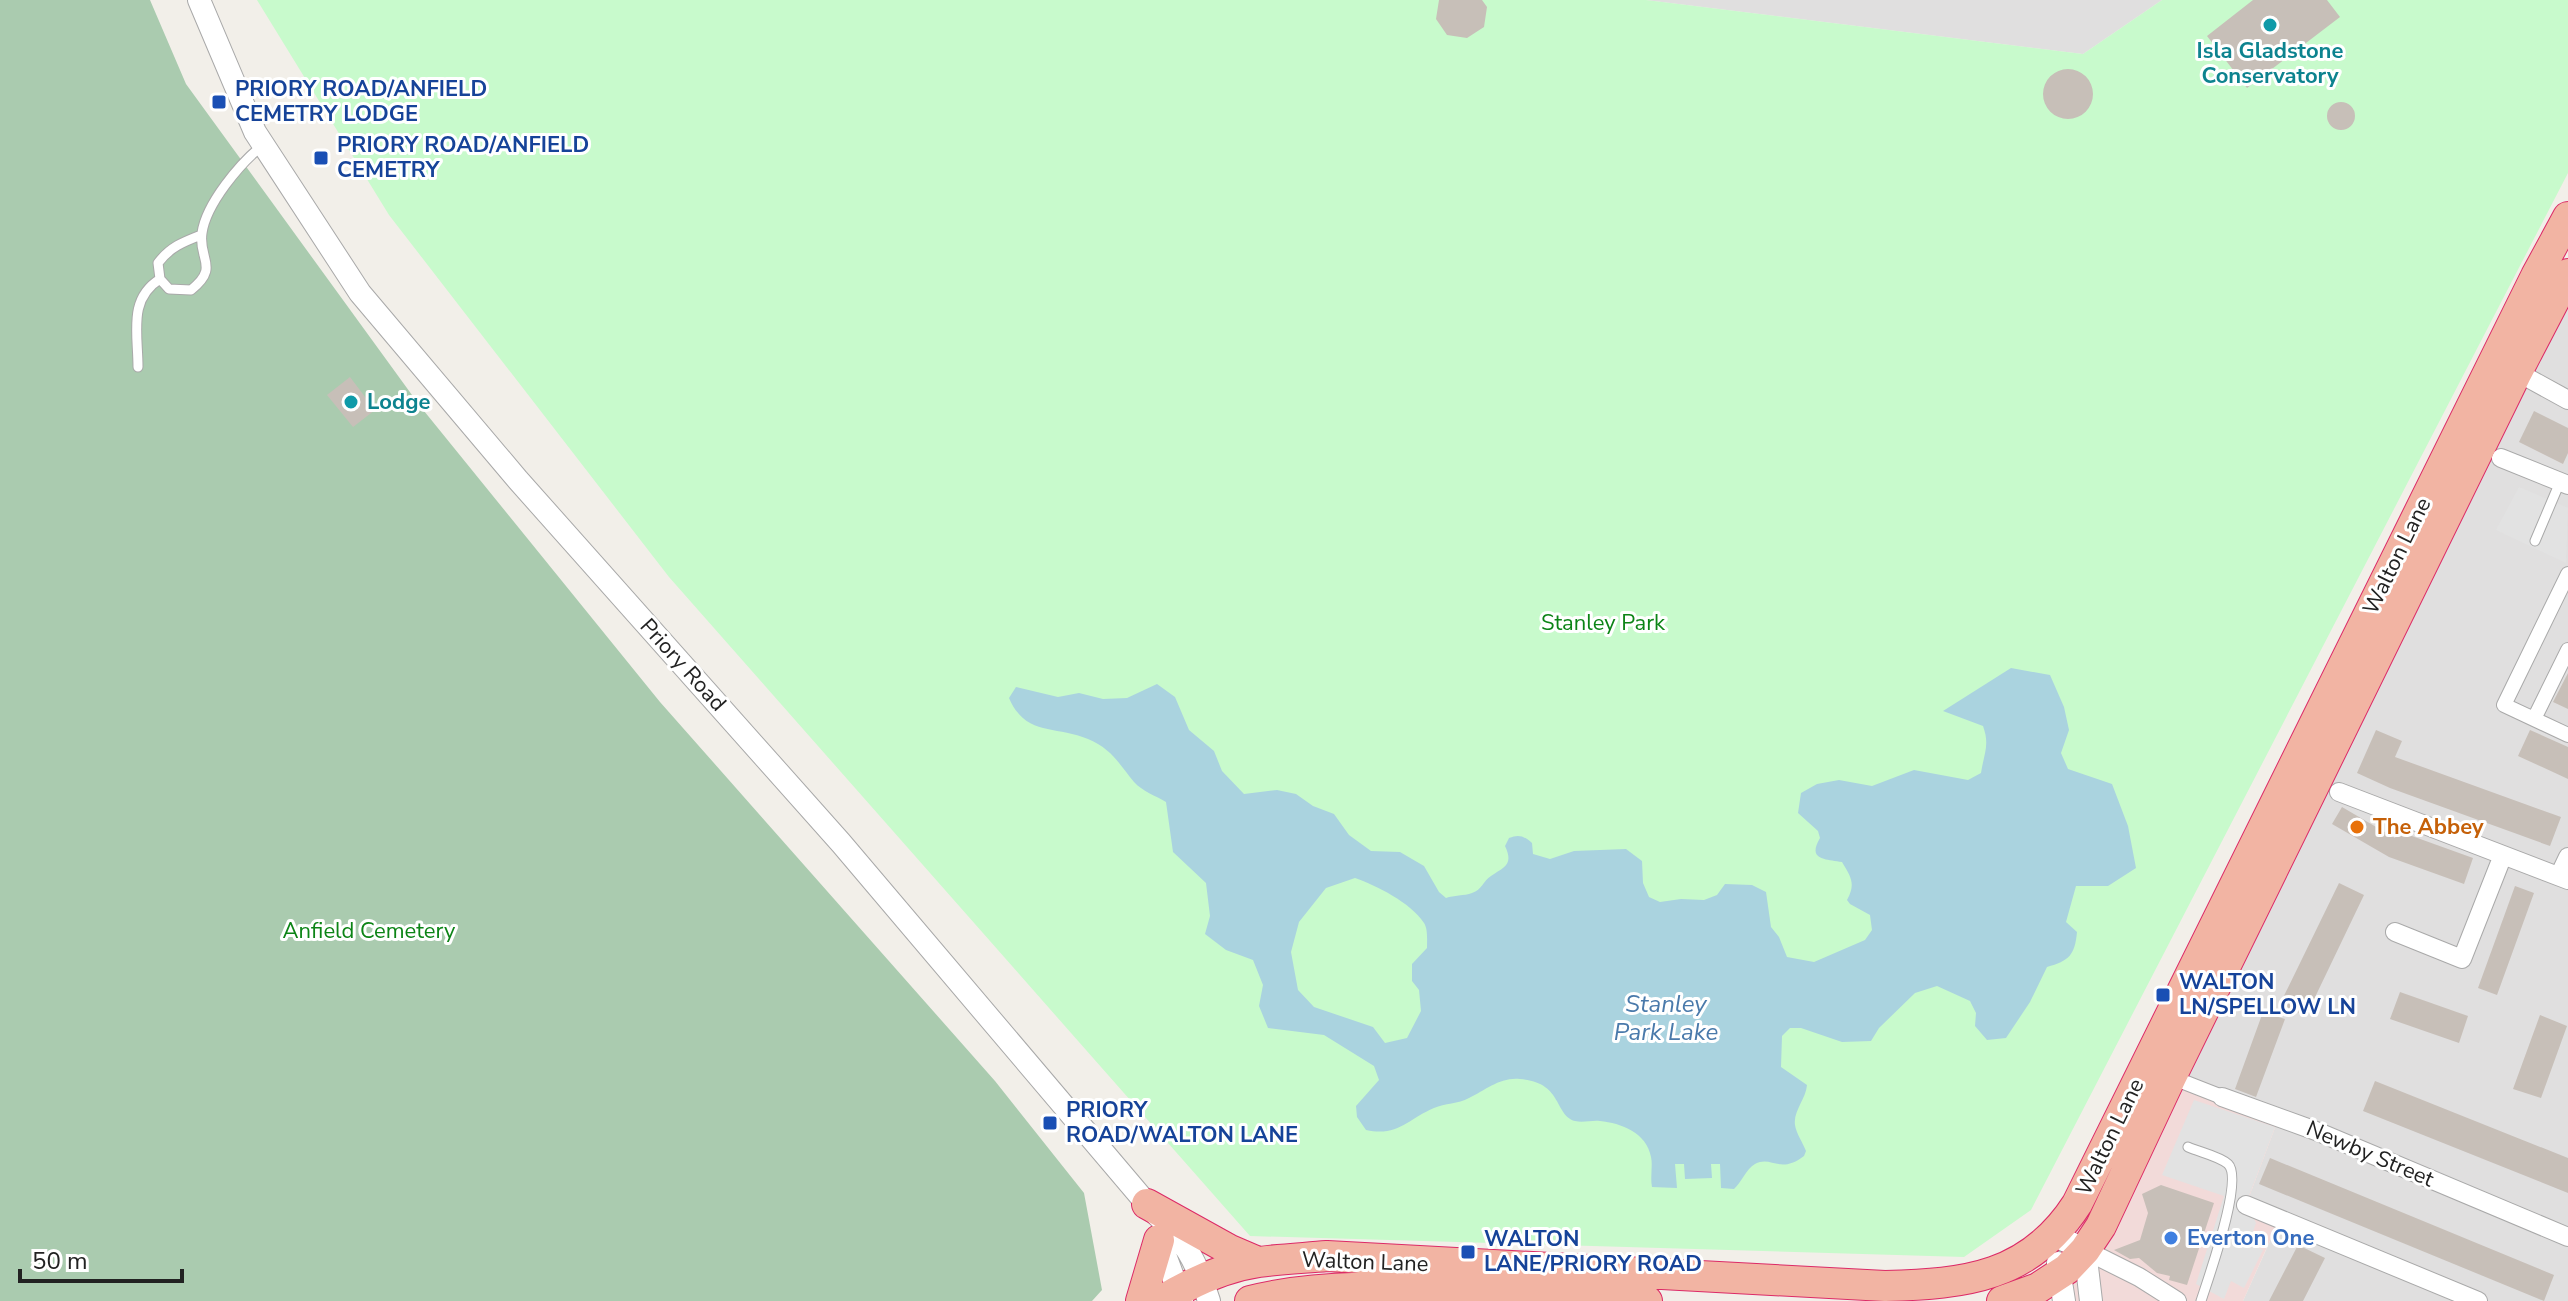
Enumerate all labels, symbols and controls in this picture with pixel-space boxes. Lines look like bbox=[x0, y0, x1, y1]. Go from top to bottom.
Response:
marker: Isla Gladstone Conservatory bbox=[2261, 16, 2279, 34]
place label: Isla Gladstone Conservatory bbox=[2197, 36, 2343, 91]
place label: PRIORY ROAD/ANFIELD CEMETRY LODGE bbox=[235, 74, 487, 129]
marker: PRIORY ROAD/ANFIELD CEMETRY LODGE bbox=[210, 93, 228, 111]
place label: PRIORY ROAD/ANFIELD CEMETRY bbox=[337, 130, 589, 185]
marker: PRIORY ROAD/ANFIELD CEMETRY bbox=[312, 149, 330, 167]
place label: Lodge bbox=[367, 387, 430, 417]
marker: Lodge bbox=[342, 393, 360, 411]
street label: Walton Lane bbox=[2356, 492, 2438, 620]
park label: Stanley Park bbox=[1541, 608, 1666, 638]
street label: Priory Road bbox=[633, 612, 733, 718]
place label: The Abbey bbox=[2373, 812, 2484, 842]
marker: The Abbey bbox=[2348, 818, 2366, 836]
park label: Anfield Cemetery bbox=[283, 916, 456, 946]
place label: WALTON LN/SPELLOW LN bbox=[2179, 967, 2356, 1022]
marker: WALTON LN/SPELLOW LN bbox=[2154, 986, 2172, 1004]
water label: Stanley Park Lake bbox=[1614, 988, 1718, 1048]
street label: Walton Lane bbox=[2069, 1073, 2151, 1201]
place label: PRIORY ROAD/WALTON LANE bbox=[1066, 1095, 1298, 1150]
marker: PRIORY ROAD/WALTON LANE bbox=[1041, 1114, 1059, 1132]
street label: Newby Street bbox=[2302, 1114, 2439, 1194]
place label: Everton One bbox=[2187, 1223, 2314, 1253]
place label: WALTON LANE/PRIORY ROAD bbox=[1484, 1224, 1702, 1279]
marker: Everton One bbox=[2162, 1229, 2180, 1247]
scale bar bbox=[20, 1233, 182, 1283]
marker: WALTON LANE/PRIORY ROAD bbox=[1459, 1243, 1477, 1261]
text: 50 m bbox=[32, 1245, 88, 1277]
street label: Walton Lane bbox=[1301, 1245, 1429, 1279]

